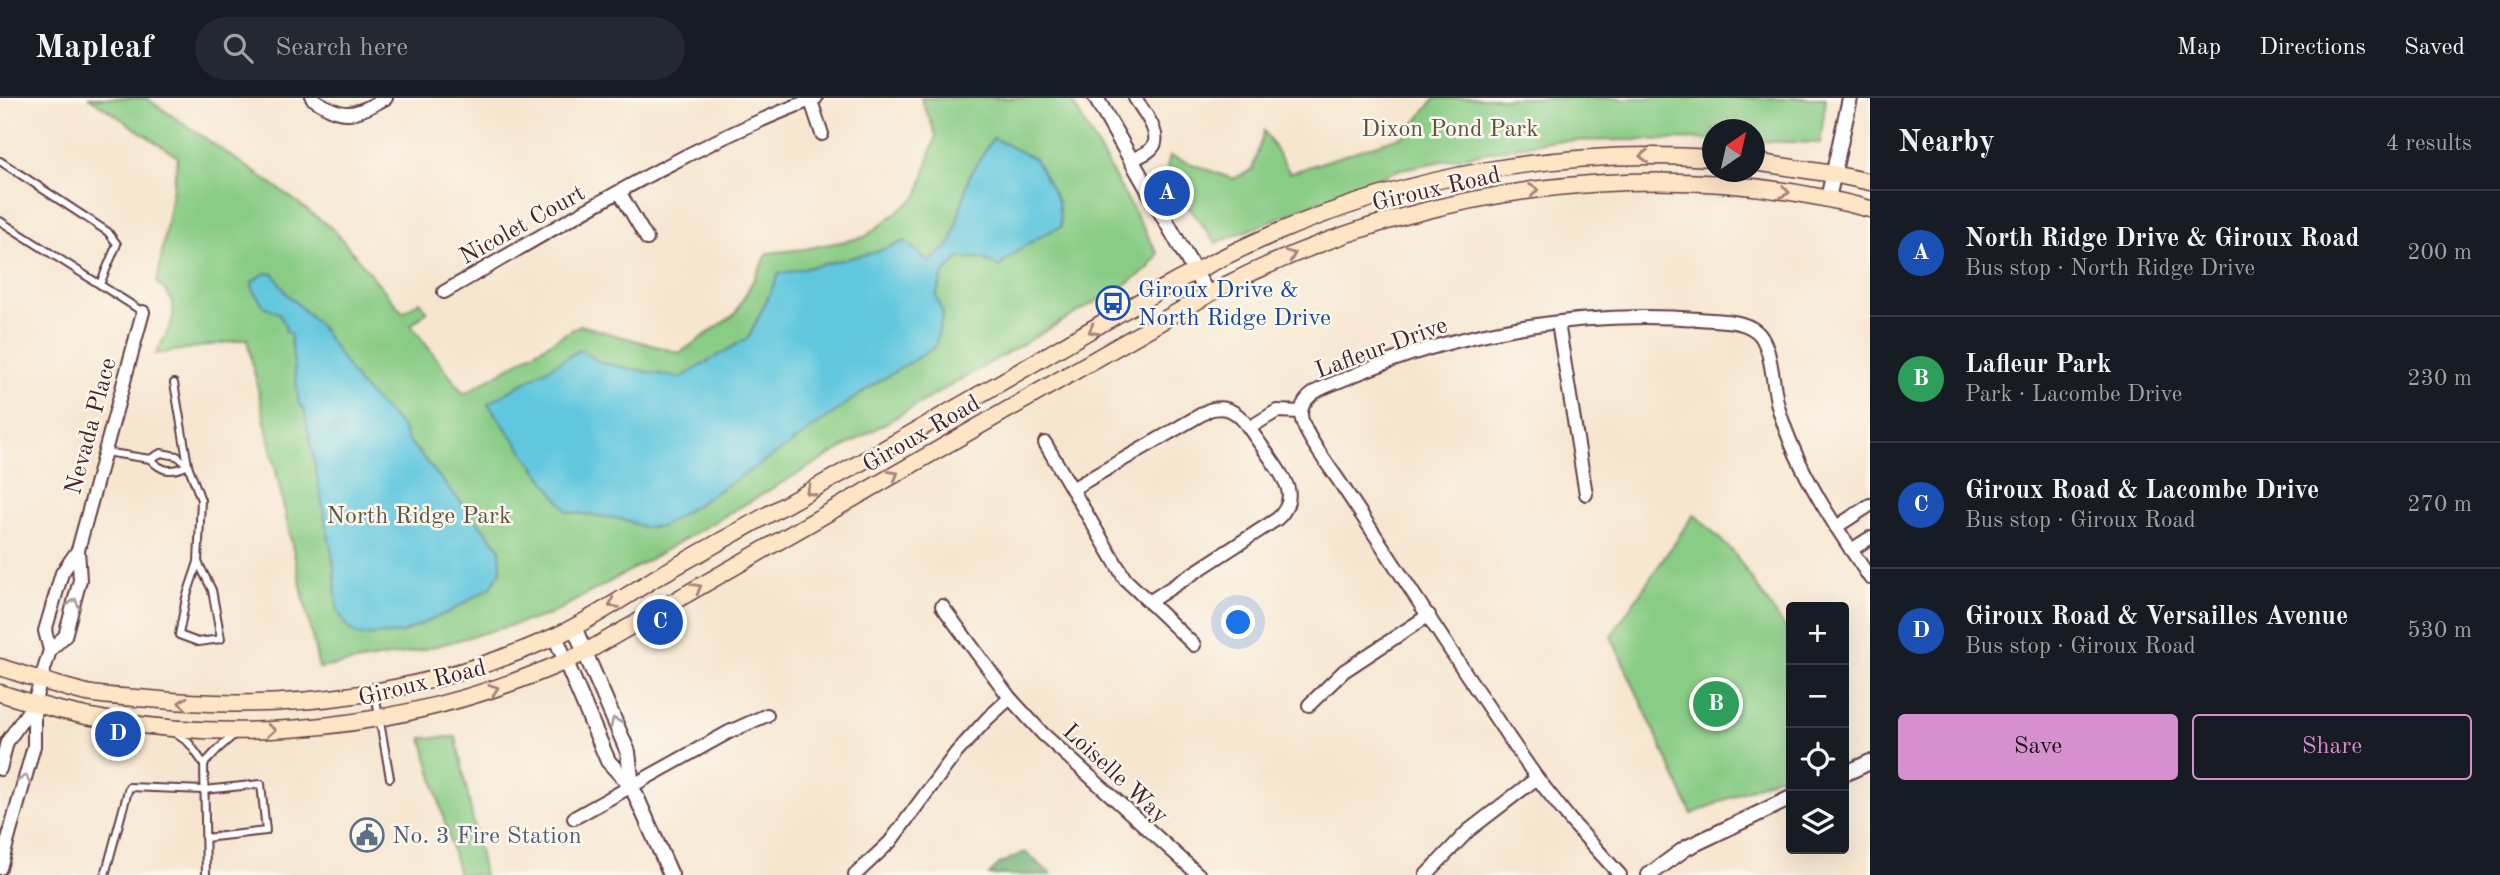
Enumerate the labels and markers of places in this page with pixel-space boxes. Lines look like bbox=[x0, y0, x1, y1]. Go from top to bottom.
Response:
pin: A bbox=[1144, 167, 1190, 219]
place label: Giroux Drive & North Ridge Drive bbox=[1138, 279, 1331, 331]
bus stop icon: Giroux Drive & North Ridge Drive bbox=[1094, 284, 1132, 322]
pin: C bbox=[637, 596, 683, 648]
pin: B bbox=[1693, 678, 1739, 730]
pin: D bbox=[95, 708, 141, 760]
public building icon: No. 3 Fire Station bbox=[348, 816, 386, 854]
place label: No. 3 Fire Station bbox=[392, 825, 582, 849]

